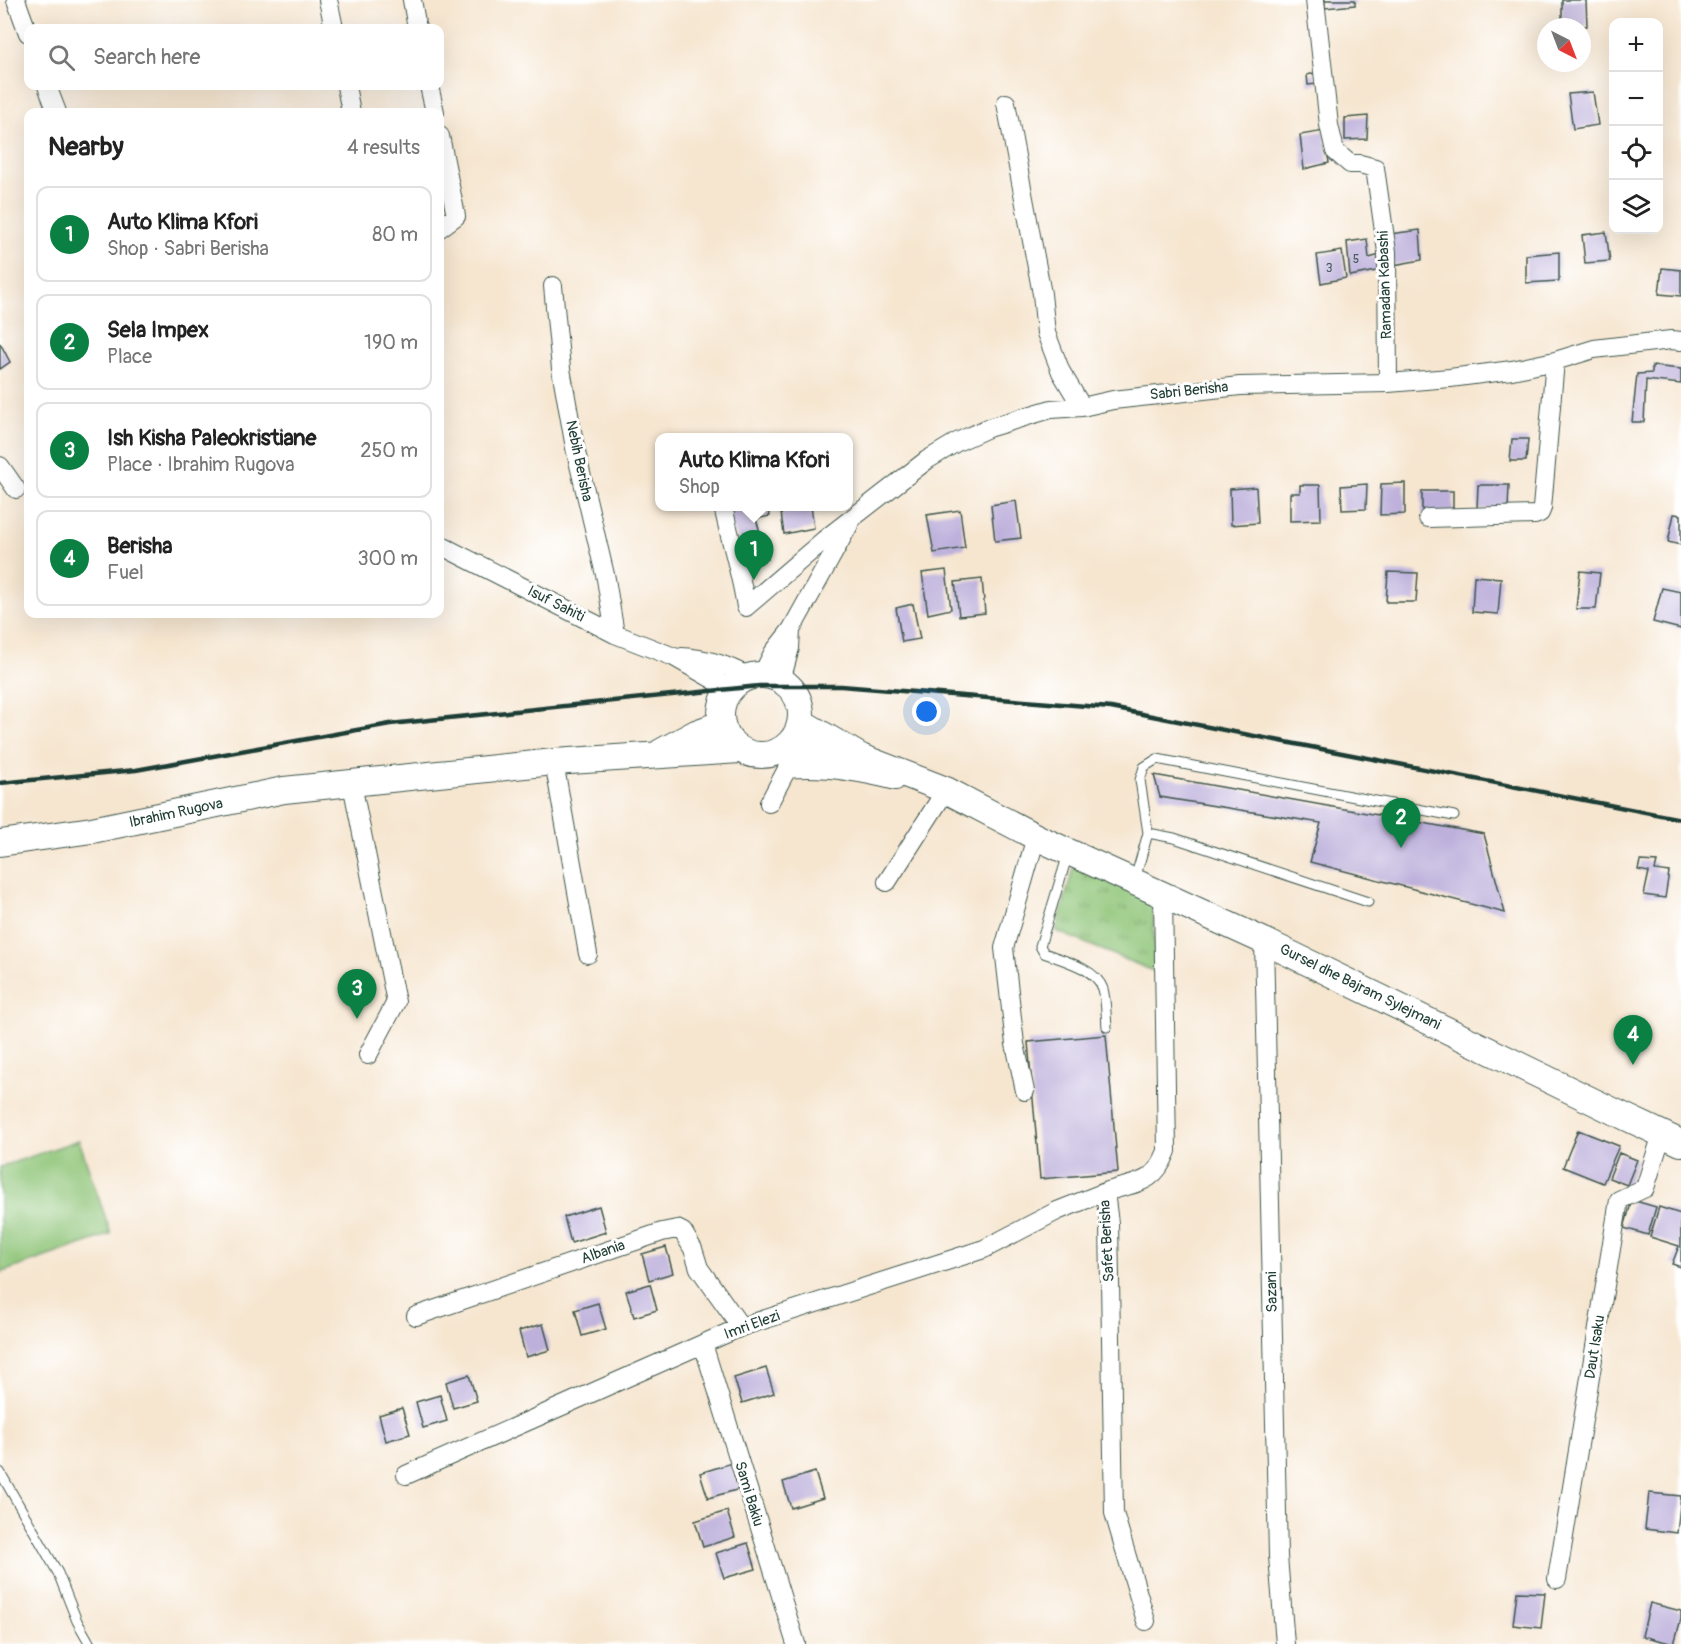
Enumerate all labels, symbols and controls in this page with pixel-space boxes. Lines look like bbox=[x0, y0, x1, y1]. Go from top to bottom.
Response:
north arrow bbox=[1537, 18, 1591, 72]
map controls bbox=[1609, 18, 1663, 234]
button: + bbox=[1609, 18, 1663, 72]
search box bbox=[24, 24, 444, 90]
icon: search bbox=[45, 41, 78, 74]
text: Search here bbox=[93, 43, 200, 71]
button: − bbox=[1609, 72, 1663, 126]
button: locate bbox=[1609, 126, 1663, 180]
text: Nearby bbox=[48, 131, 124, 163]
text: 4 results bbox=[347, 135, 420, 160]
button: layers bbox=[1609, 180, 1663, 234]
text: Auto Klima Kfori bbox=[107, 208, 258, 236]
text: 1 bbox=[66, 222, 73, 247]
text: 80 m bbox=[372, 222, 418, 247]
street label: Ramadan Kabashi bbox=[1374, 230, 1396, 340]
text: Shop · Sabri Berisha bbox=[107, 236, 269, 261]
house number: 5 bbox=[1353, 252, 1359, 267]
house number: 3 bbox=[1326, 261, 1333, 276]
text: Sela Impex bbox=[107, 316, 209, 344]
text: 2 bbox=[64, 330, 75, 355]
text: 190 m bbox=[364, 330, 418, 355]
text: Place bbox=[107, 344, 152, 369]
street label: Sabri Berisha bbox=[1149, 377, 1229, 405]
street label: Nebih Berisha bbox=[561, 419, 597, 503]
text: Ish Kisha Paleokristiane bbox=[107, 424, 316, 452]
popup bbox=[655, 433, 853, 511]
text: 3 bbox=[64, 438, 75, 463]
text: 250 m bbox=[360, 438, 418, 463]
text: Auto Klima Kfori bbox=[679, 446, 829, 474]
text: Place · Ibrahim Rugova bbox=[107, 452, 295, 477]
text: Shop bbox=[679, 474, 720, 499]
pin: 1 bbox=[734, 530, 774, 580]
text: Berisha bbox=[107, 532, 172, 560]
text: 4 bbox=[64, 546, 75, 571]
text: 300 m bbox=[357, 546, 418, 571]
text: Fuel bbox=[107, 560, 144, 585]
street label: Isuf Sahiti bbox=[524, 582, 588, 627]
your location bbox=[912, 697, 941, 726]
street label: Ibrahim Rugova bbox=[127, 794, 225, 832]
pin: 2 bbox=[1382, 798, 1420, 848]
street label: Gursel dhe Bajram Sylejmani bbox=[1276, 940, 1444, 1035]
pin: 3 bbox=[338, 970, 376, 1019]
pin: 4 bbox=[1614, 1016, 1652, 1065]
street label: Safet Berisha bbox=[1095, 1199, 1119, 1283]
street label: Albania bbox=[578, 1236, 628, 1268]
street label: Sazani bbox=[1262, 1271, 1282, 1313]
street label: Imri Elezi bbox=[721, 1306, 783, 1344]
street label: Daut Isaku bbox=[1581, 1314, 1609, 1380]
street label: Sami Bakiu bbox=[730, 1459, 768, 1529]

